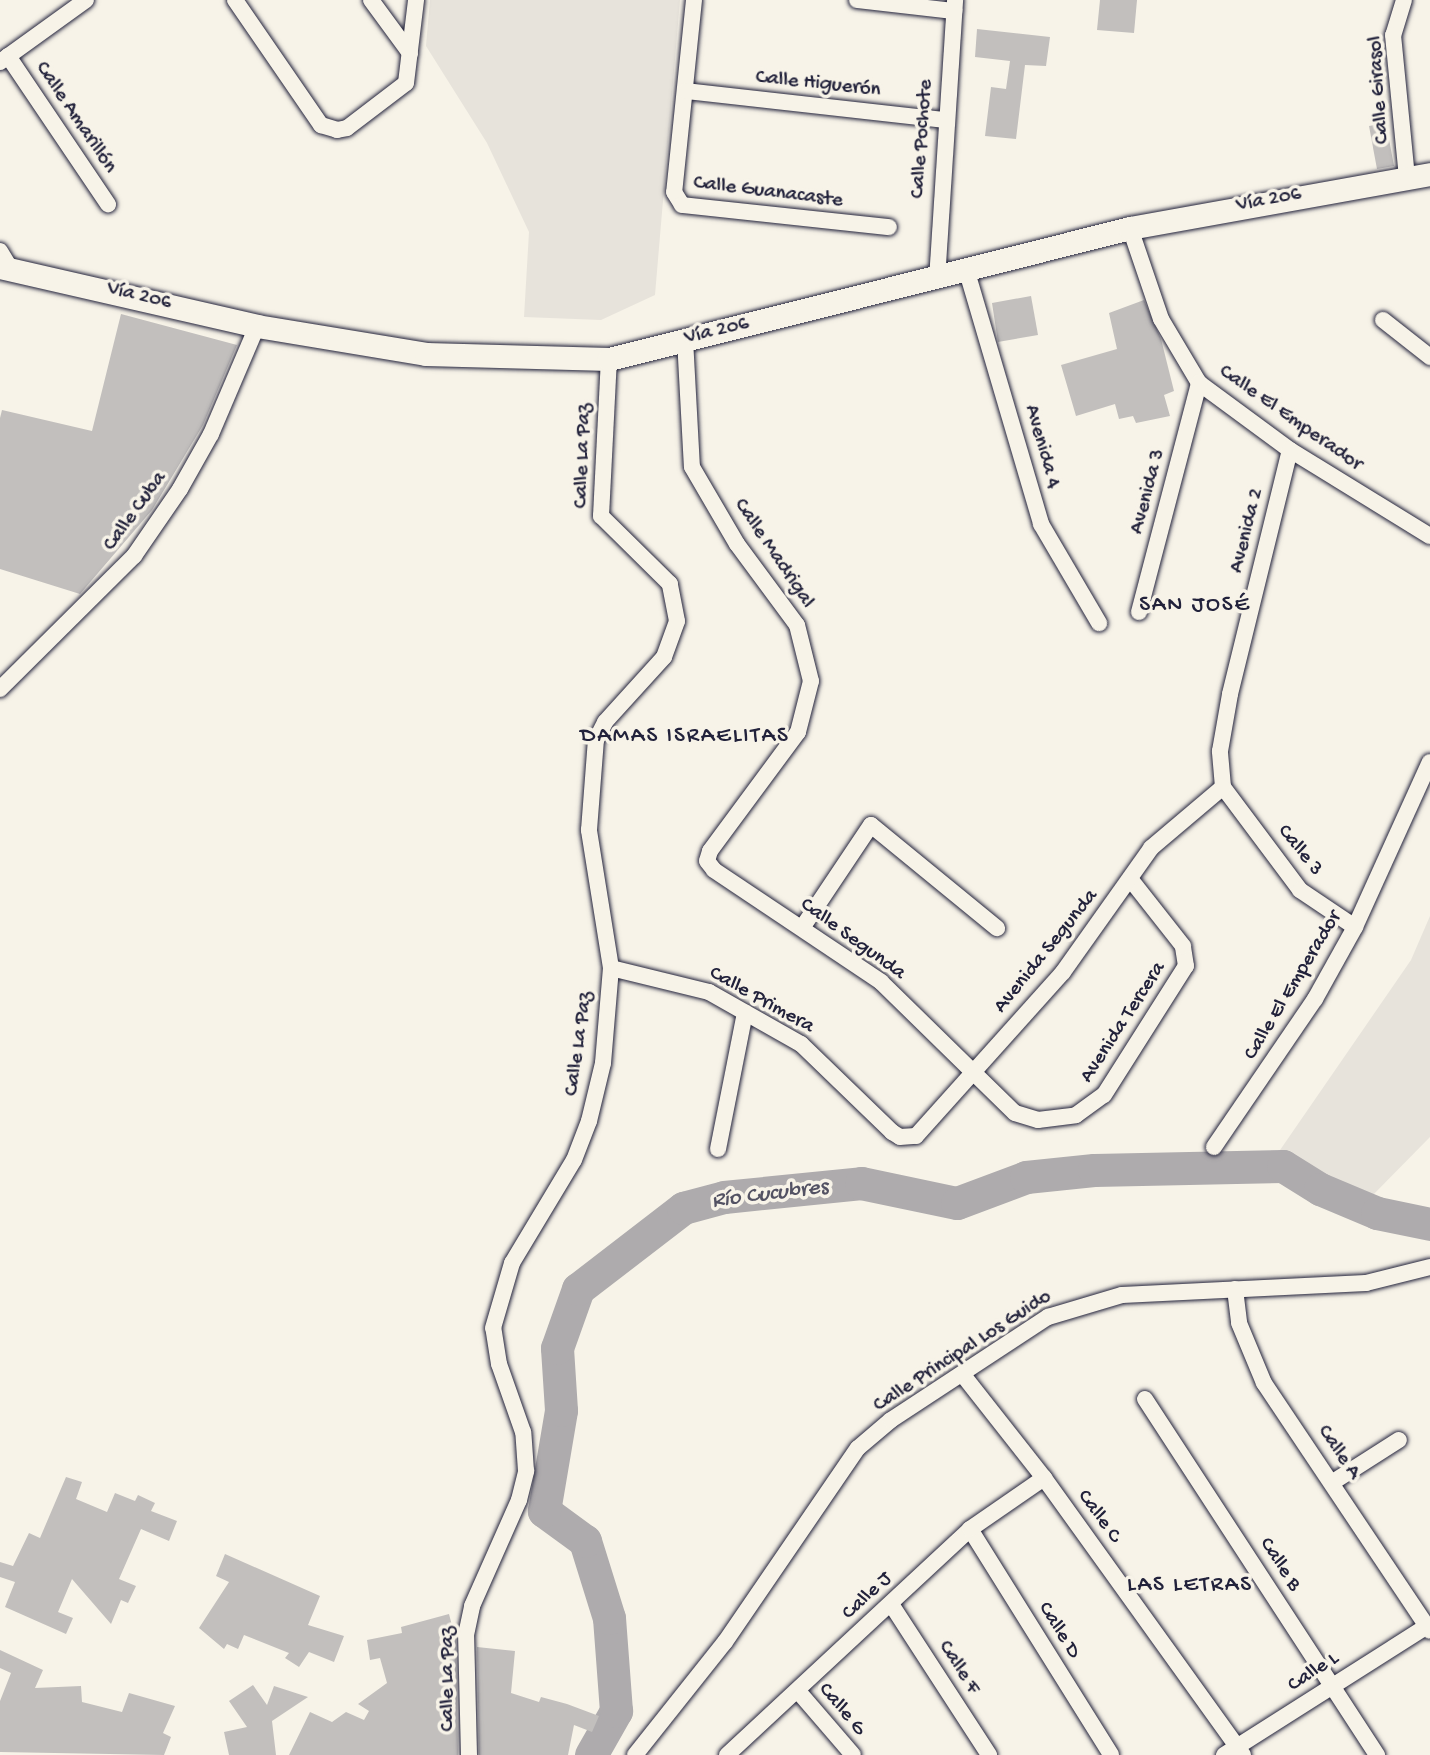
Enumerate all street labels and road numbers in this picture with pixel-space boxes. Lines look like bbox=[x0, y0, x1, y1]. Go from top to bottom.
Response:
street label: Calle Girasol bbox=[1364, 35, 1396, 145]
street label: Calle Amarillón bbox=[28, 57, 122, 179]
street label: Calle Higuerón bbox=[754, 66, 882, 104]
street label: Calle Pochote bbox=[906, 79, 940, 199]
street label: Calle Guanacaste bbox=[692, 171, 844, 215]
street label: Vía 206 bbox=[1234, 183, 1304, 219]
street label: Vía 206 bbox=[104, 277, 174, 317]
street label: Vía 206 bbox=[682, 312, 752, 352]
street label: Calle El Emperador bbox=[1213, 360, 1367, 478]
street label: Avenida 4 bbox=[1017, 402, 1065, 492]
street label: Calle La Paz bbox=[570, 403, 598, 509]
street label: Avenida 3 bbox=[1126, 447, 1172, 537]
street label: Calle Cuba bbox=[99, 467, 173, 557]
street label: Avenida 2 bbox=[1225, 486, 1271, 576]
street label: Calle Madrigal bbox=[727, 494, 819, 614]
street label: Calle 3 bbox=[1271, 820, 1327, 882]
street label: Avenida Segunda bbox=[989, 885, 1105, 1019]
street label: Calle Segunda bbox=[794, 893, 910, 987]
street label: Calle El Emperador bbox=[1240, 907, 1348, 1065]
street label: Avenida Tercera bbox=[1075, 958, 1173, 1088]
street label: Calle Primera bbox=[704, 962, 818, 1040]
street label: Calle La Paz bbox=[560, 990, 600, 1098]
street label: Calle Principal Los Guido bbox=[869, 1285, 1057, 1419]
street label: Calle A bbox=[1311, 1421, 1365, 1485]
street label: Calle C bbox=[1070, 1486, 1126, 1548]
street label: Calle B bbox=[1252, 1533, 1306, 1597]
street label: Calle J bbox=[838, 1568, 898, 1626]
street label: Calle D bbox=[1031, 1598, 1085, 1664]
street label: Calle La Paz bbox=[436, 1627, 462, 1731]
street label: Calle F bbox=[931, 1636, 985, 1700]
street label: Calle L bbox=[1284, 1647, 1344, 1699]
street label: Calle G bbox=[812, 1678, 870, 1742]

